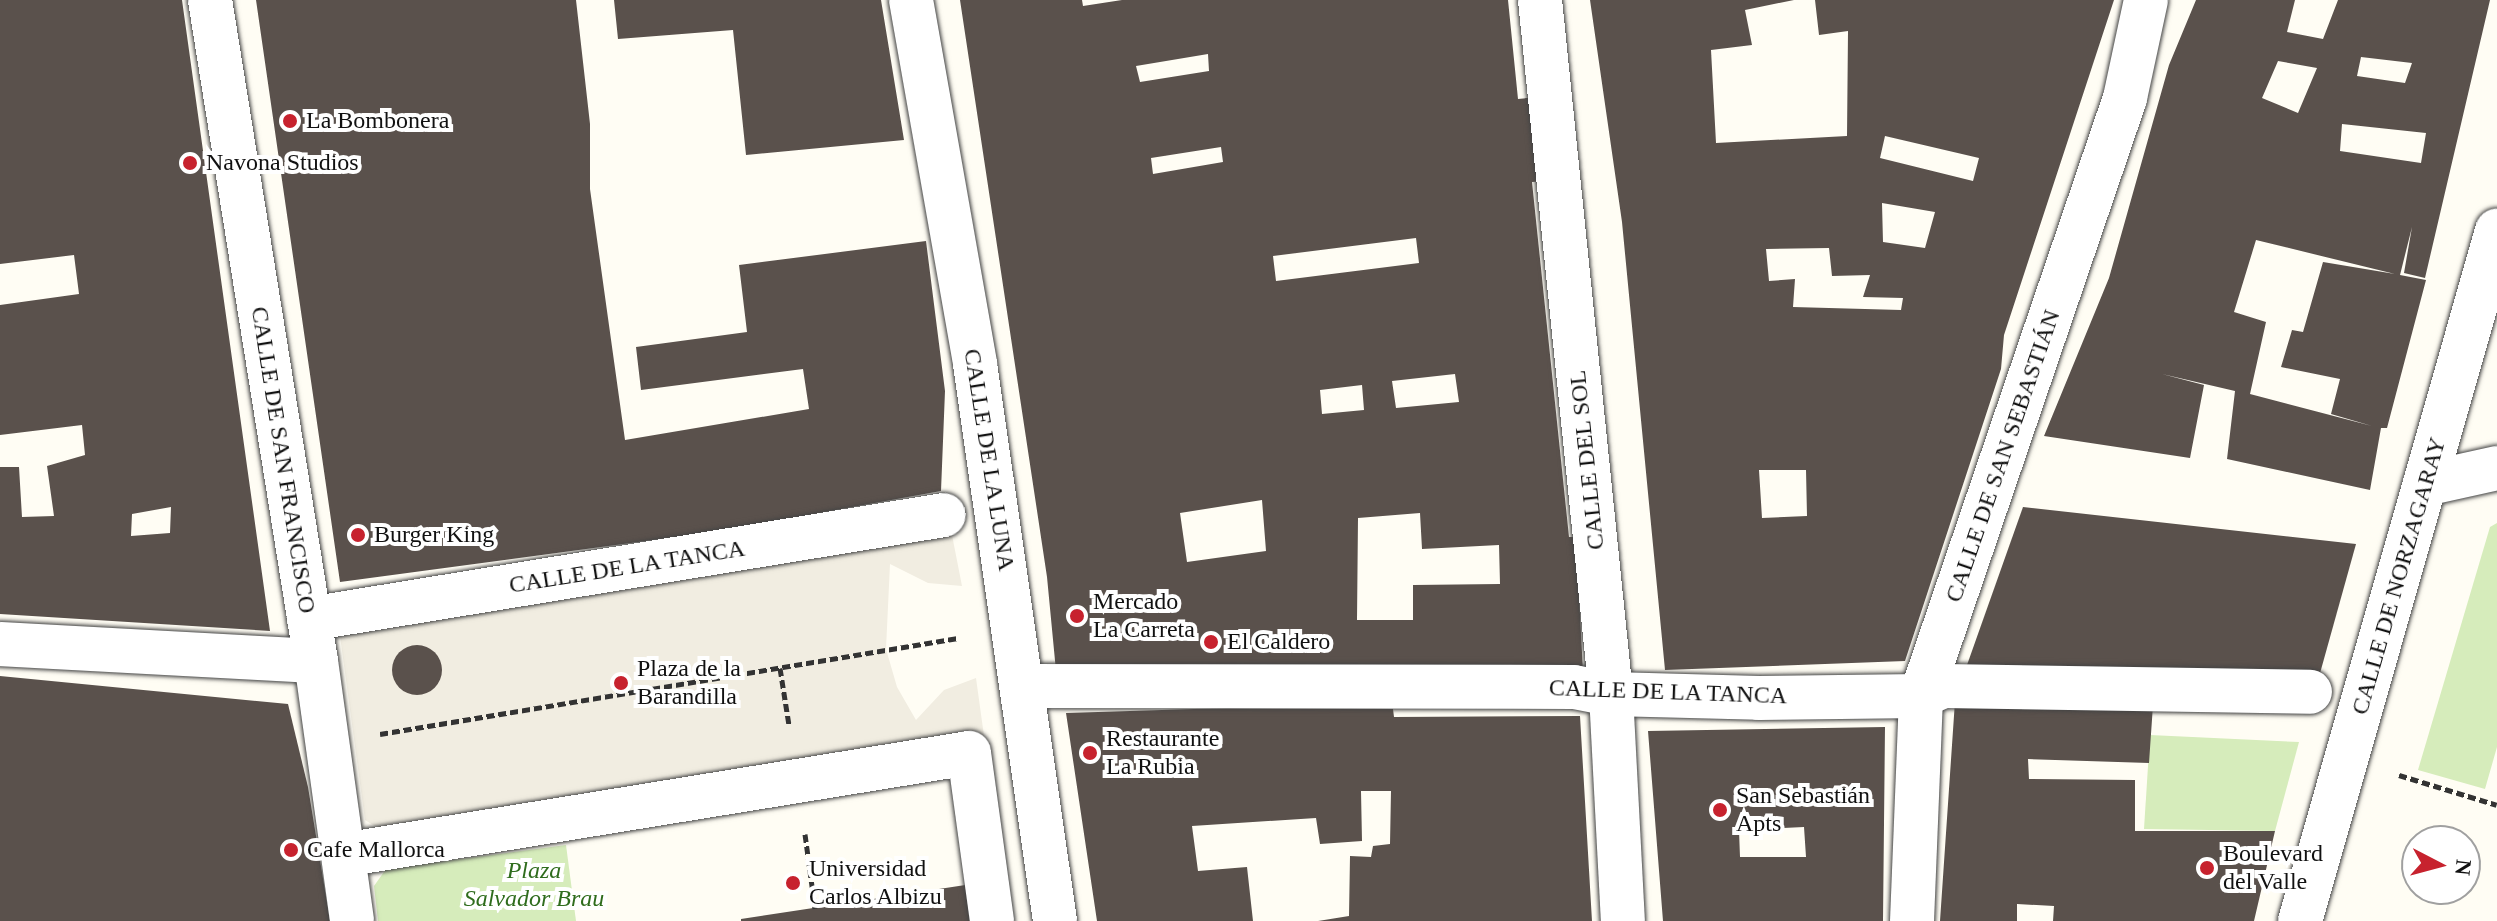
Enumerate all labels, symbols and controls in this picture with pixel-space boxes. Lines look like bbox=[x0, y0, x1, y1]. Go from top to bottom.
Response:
place label: La Bombonera bbox=[306, 107, 449, 135]
marker: La Bombonera bbox=[281, 112, 299, 130]
place label: Navona Studios bbox=[206, 149, 359, 177]
marker: Navona Studios bbox=[181, 154, 199, 172]
street label: CALLE DE SAN FRANCISCO bbox=[245, 305, 321, 615]
street label: CALLE DE SAN SEBASTIÁN bbox=[1939, 306, 2067, 606]
street label: CALLE DE LA LUNA bbox=[957, 346, 1021, 574]
street label: CALLE DEL SOL bbox=[1563, 368, 1611, 552]
street label: CALLE DE NORZAGARAY bbox=[2346, 434, 2452, 718]
place label: Burger King bbox=[374, 521, 494, 549]
marker: Burger King bbox=[349, 526, 367, 544]
street label: CALLE DE LA TANCA bbox=[506, 534, 748, 600]
place label: Mercado La Carreta bbox=[1093, 588, 1195, 644]
marker: Mercado La Carreta bbox=[1068, 607, 1086, 625]
place label: El Caldero bbox=[1227, 628, 1330, 656]
marker: El Caldero bbox=[1202, 633, 1220, 651]
place label: Plaza de la Barandilla bbox=[637, 655, 741, 711]
street label: CALLE DE LA TANCA bbox=[1548, 673, 1788, 711]
marker: Plaza de la Barandilla bbox=[612, 674, 630, 692]
place label: Restaurante La Rubia bbox=[1106, 725, 1219, 781]
marker: Restaurante La Rubia bbox=[1081, 744, 1099, 762]
place label: San Sebastián Apts bbox=[1736, 782, 1870, 838]
marker: San Sebastián Apts bbox=[1711, 801, 1729, 819]
north arrow bbox=[2401, 825, 2481, 905]
place label: Cafe Mallorca bbox=[307, 836, 445, 864]
place label: Boulevard del Valle bbox=[2223, 840, 2323, 896]
marker: Cafe Mallorca bbox=[282, 841, 300, 859]
place label: Universidad Carlos Albizu bbox=[809, 855, 943, 911]
park label: Plaza Salvador Brau bbox=[464, 857, 604, 913]
text: N bbox=[2450, 858, 2477, 877]
marker: Boulevard del Valle bbox=[2198, 859, 2216, 877]
marker: Universidad Carlos Albizu bbox=[784, 874, 802, 892]

